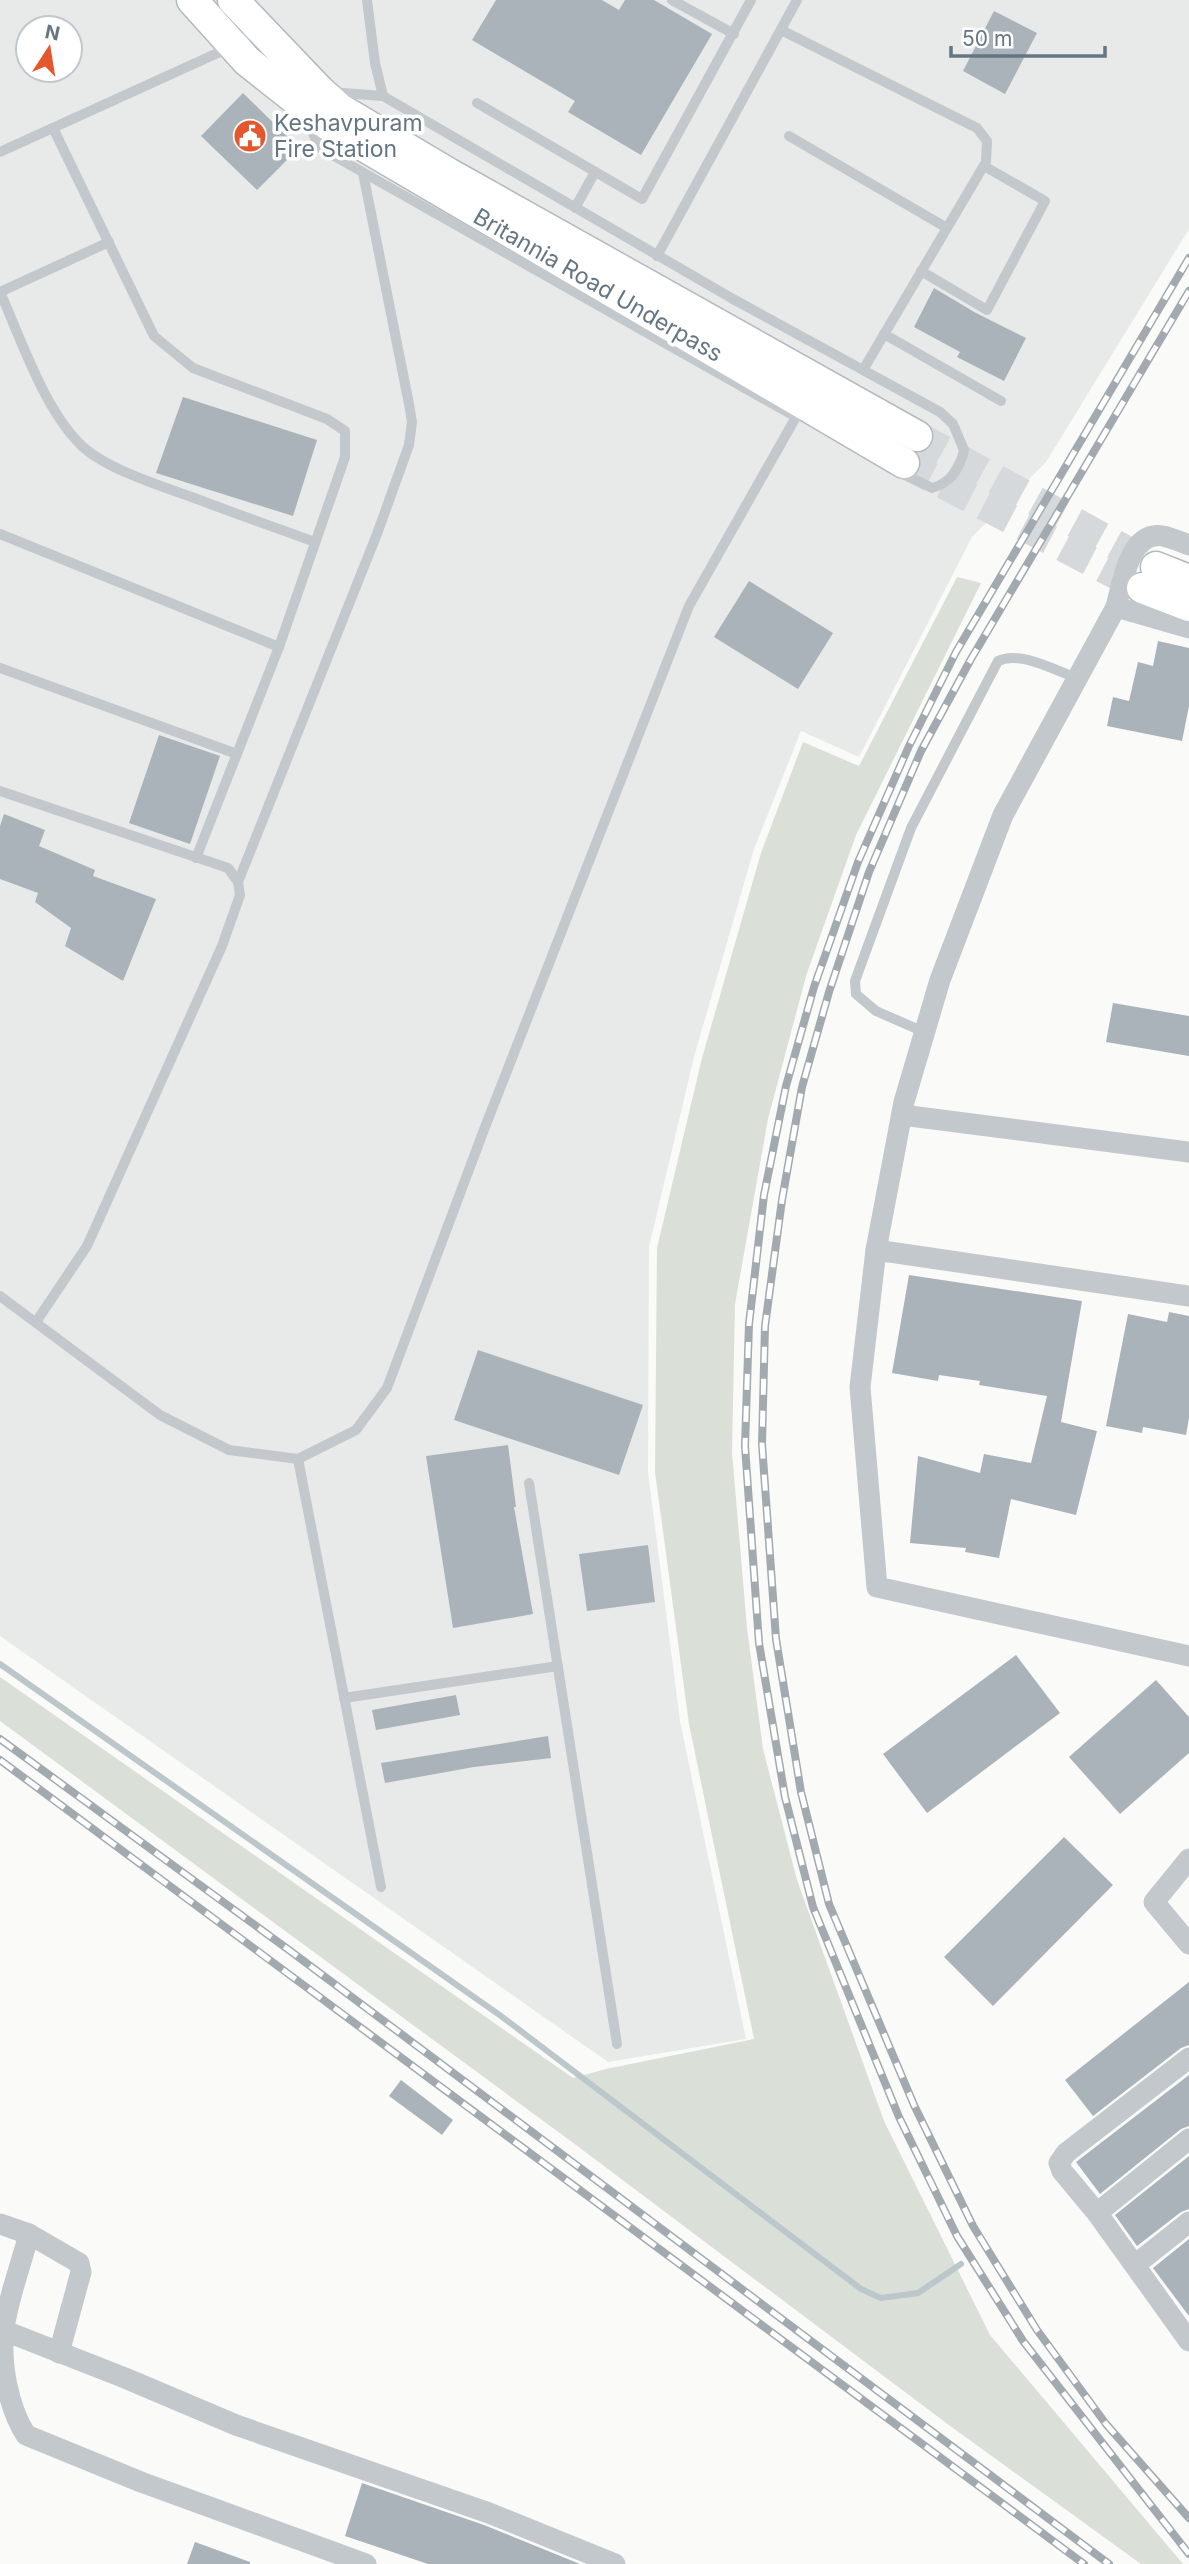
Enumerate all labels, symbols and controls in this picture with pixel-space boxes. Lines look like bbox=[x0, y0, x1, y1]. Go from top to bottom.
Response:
north arrow bbox=[14, 14, 84, 84]
scale bar bbox=[951, 14, 1105, 58]
text: N bbox=[43, 20, 62, 46]
text: 50 m bbox=[962, 26, 1012, 51]
place label: Keshavpuram Fire Station bbox=[274, 109, 423, 163]
public building icon: Keshavpuram Fire Station bbox=[231, 117, 269, 155]
street label: Britannia Road Underpass bbox=[468, 202, 728, 368]

